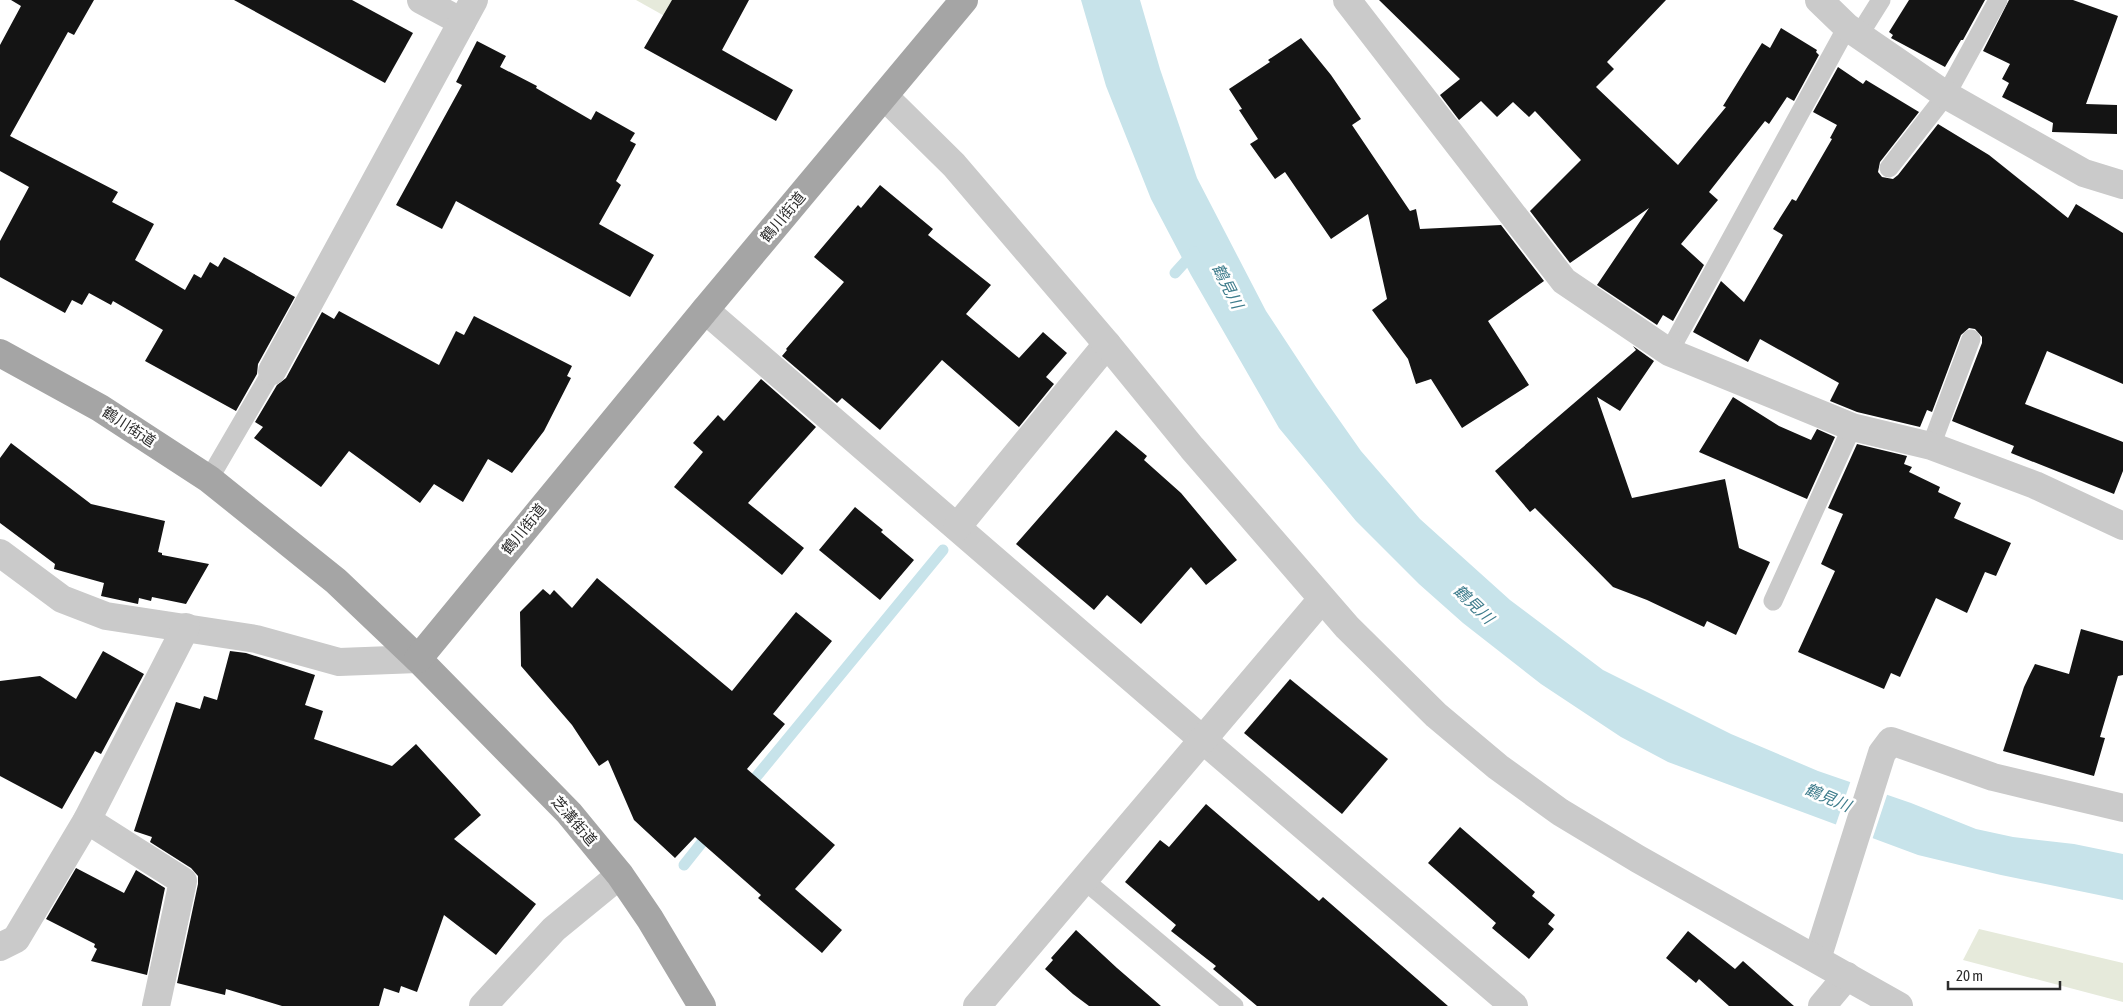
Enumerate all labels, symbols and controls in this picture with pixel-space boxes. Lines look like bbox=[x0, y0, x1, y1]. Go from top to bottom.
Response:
street label: 鶴川街道 bbox=[757, 188, 808, 245]
water label: 鶴見川 bbox=[1209, 261, 1248, 313]
street label: 鶴川街道 bbox=[99, 403, 159, 450]
street label: 鶴川街道 bbox=[498, 500, 549, 557]
water label: 鶴見川 bbox=[1450, 581, 1499, 629]
water label: 鶴見川 bbox=[1802, 779, 1855, 815]
street label: 芝溝街道 bbox=[548, 792, 600, 849]
scale bar bbox=[1948, 958, 2060, 990]
text: 20 m bbox=[1956, 967, 1983, 984]

